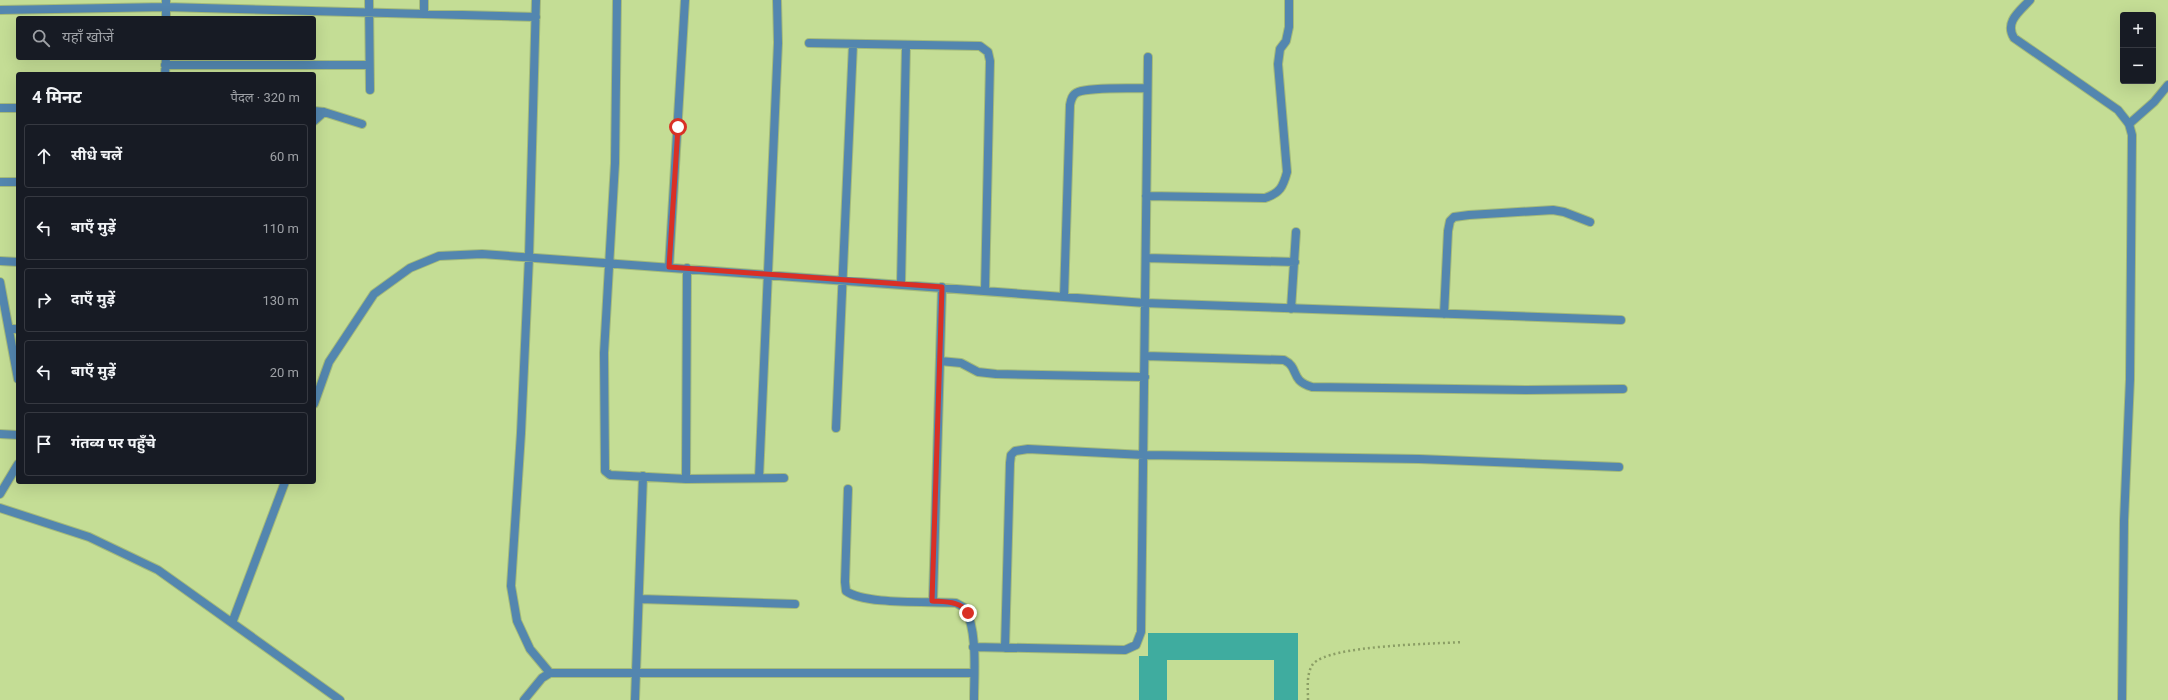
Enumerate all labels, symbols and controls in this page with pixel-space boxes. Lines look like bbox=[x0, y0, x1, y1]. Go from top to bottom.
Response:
map controls bbox=[2120, 12, 2156, 84]
button: + bbox=[2120, 12, 2156, 48]
search box bbox=[16, 16, 316, 60]
icon: search bbox=[30, 27, 52, 49]
text: यहाँ खोजें bbox=[62, 28, 114, 46]
button: − bbox=[2120, 48, 2156, 84]
text: 4 मिनट bbox=[32, 87, 82, 107]
text: पैदल · 320 m bbox=[231, 90, 300, 105]
route start bbox=[669, 118, 687, 136]
icon: ahead bbox=[33, 145, 55, 167]
text: सीधे चलें bbox=[71, 146, 122, 164]
text: 60 m bbox=[270, 149, 299, 164]
icon: left bbox=[33, 217, 55, 239]
text: बाएँ मुड़ें bbox=[71, 218, 116, 236]
text: 110 m bbox=[262, 221, 299, 236]
icon: right bbox=[33, 289, 55, 311]
text: दाएँ मुड़ें bbox=[71, 290, 115, 308]
text: 130 m bbox=[262, 293, 299, 308]
icon: left bbox=[33, 361, 55, 383]
text: बाएँ मुड़ें bbox=[71, 362, 116, 380]
text: 20 m bbox=[270, 365, 299, 380]
icon: arrive bbox=[33, 433, 55, 455]
text: गंतव्य पर पहुँचे bbox=[71, 434, 156, 452]
route end bbox=[959, 604, 977, 622]

